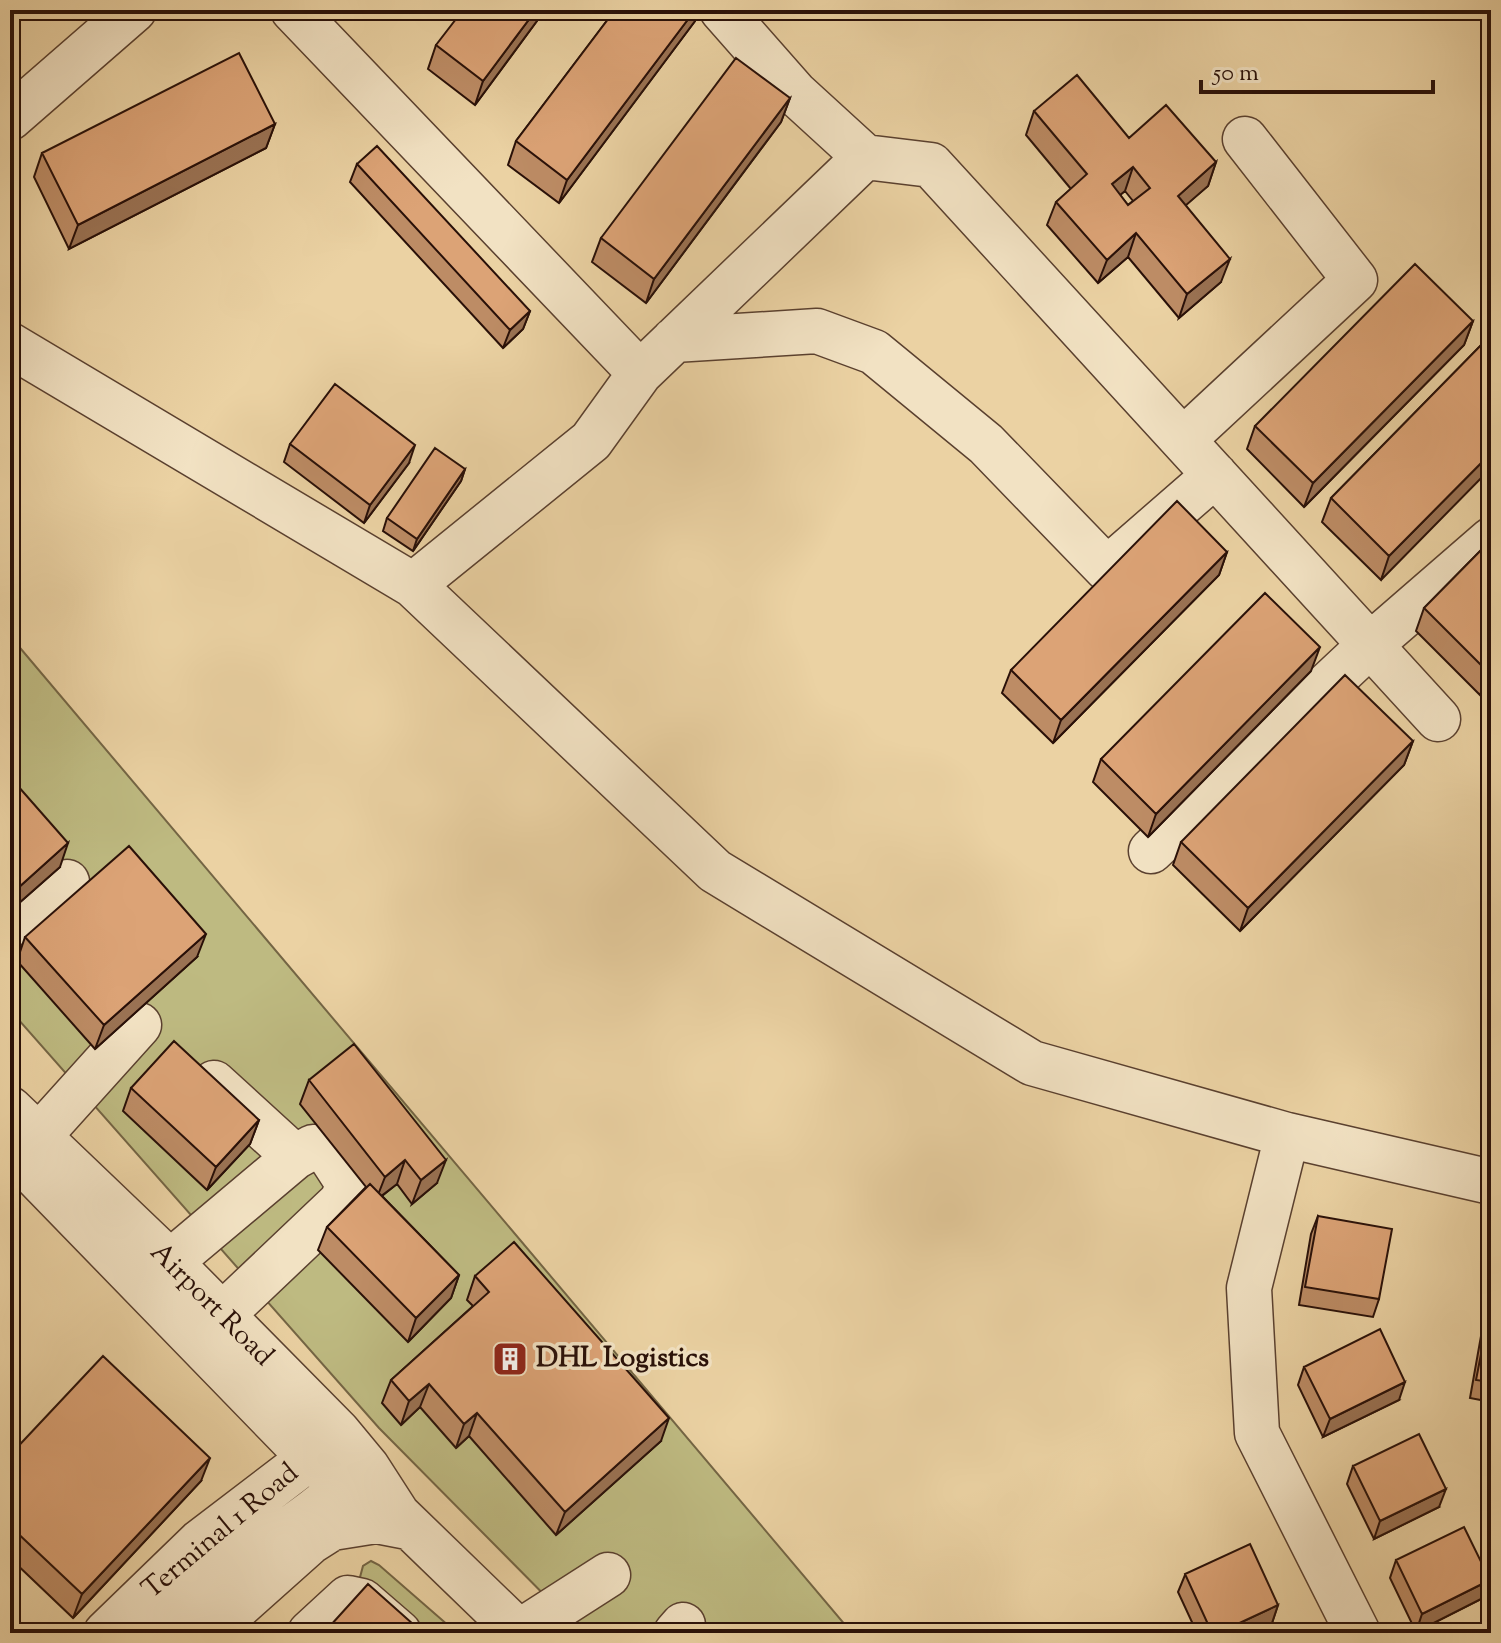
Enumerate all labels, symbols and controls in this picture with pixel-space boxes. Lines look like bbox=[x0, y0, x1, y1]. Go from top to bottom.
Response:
scale bar bbox=[1201, 44, 1433, 94]
text: 50 m bbox=[1211, 57, 1259, 91]
street label: Airport Road bbox=[140, 1234, 282, 1376]
place label: DHL Logistics bbox=[536, 1339, 709, 1379]
building icon: DHL Logistics bbox=[491, 1340, 529, 1378]
street label: Terminal 1 Road bbox=[134, 1454, 308, 1610]

